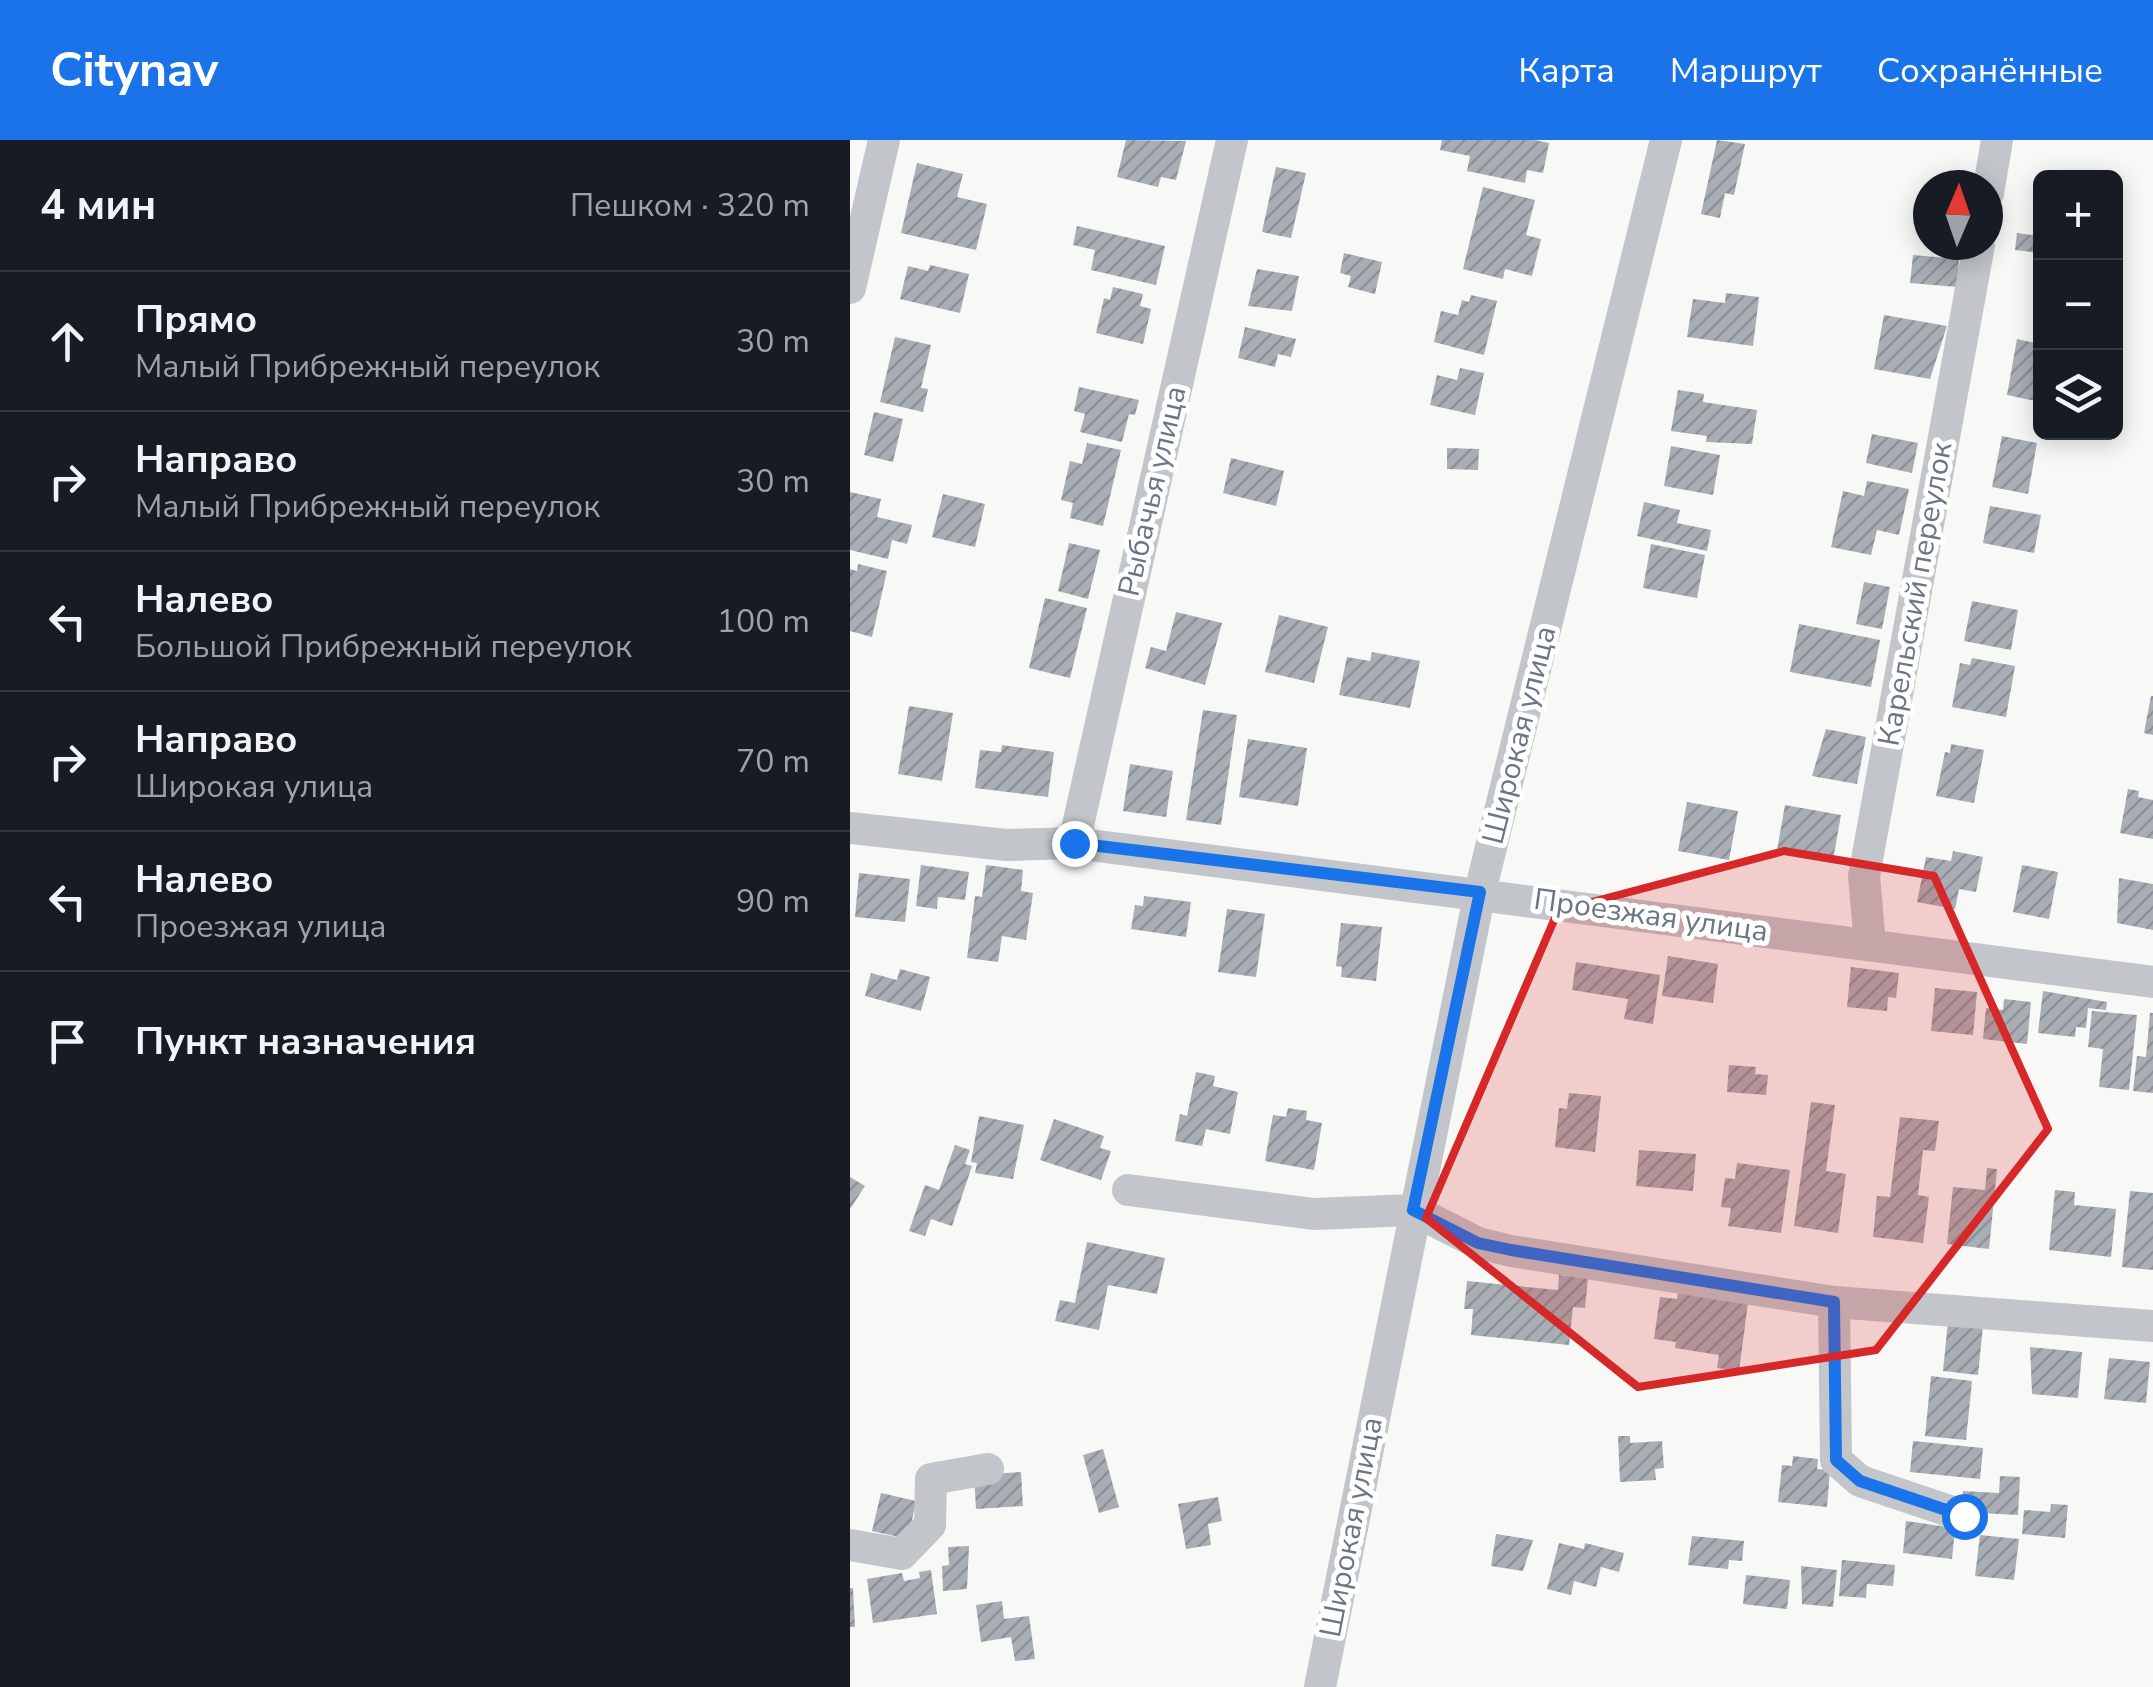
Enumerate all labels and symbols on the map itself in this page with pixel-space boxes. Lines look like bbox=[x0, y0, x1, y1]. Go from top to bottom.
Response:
north arrow bbox=[1913, 170, 2003, 260]
street label: Рыбачья улица bbox=[1108, 382, 1197, 600]
street label: Карельский переулок bbox=[1869, 439, 1962, 749]
street label: Широкая улица bbox=[1473, 622, 1566, 848]
route end bbox=[1052, 821, 1098, 867]
street label: Проезжая улица bbox=[1531, 879, 1771, 952]
street label: Широкая улица bbox=[1310, 1414, 1393, 1641]
route start bbox=[1942, 1494, 1988, 1540]

